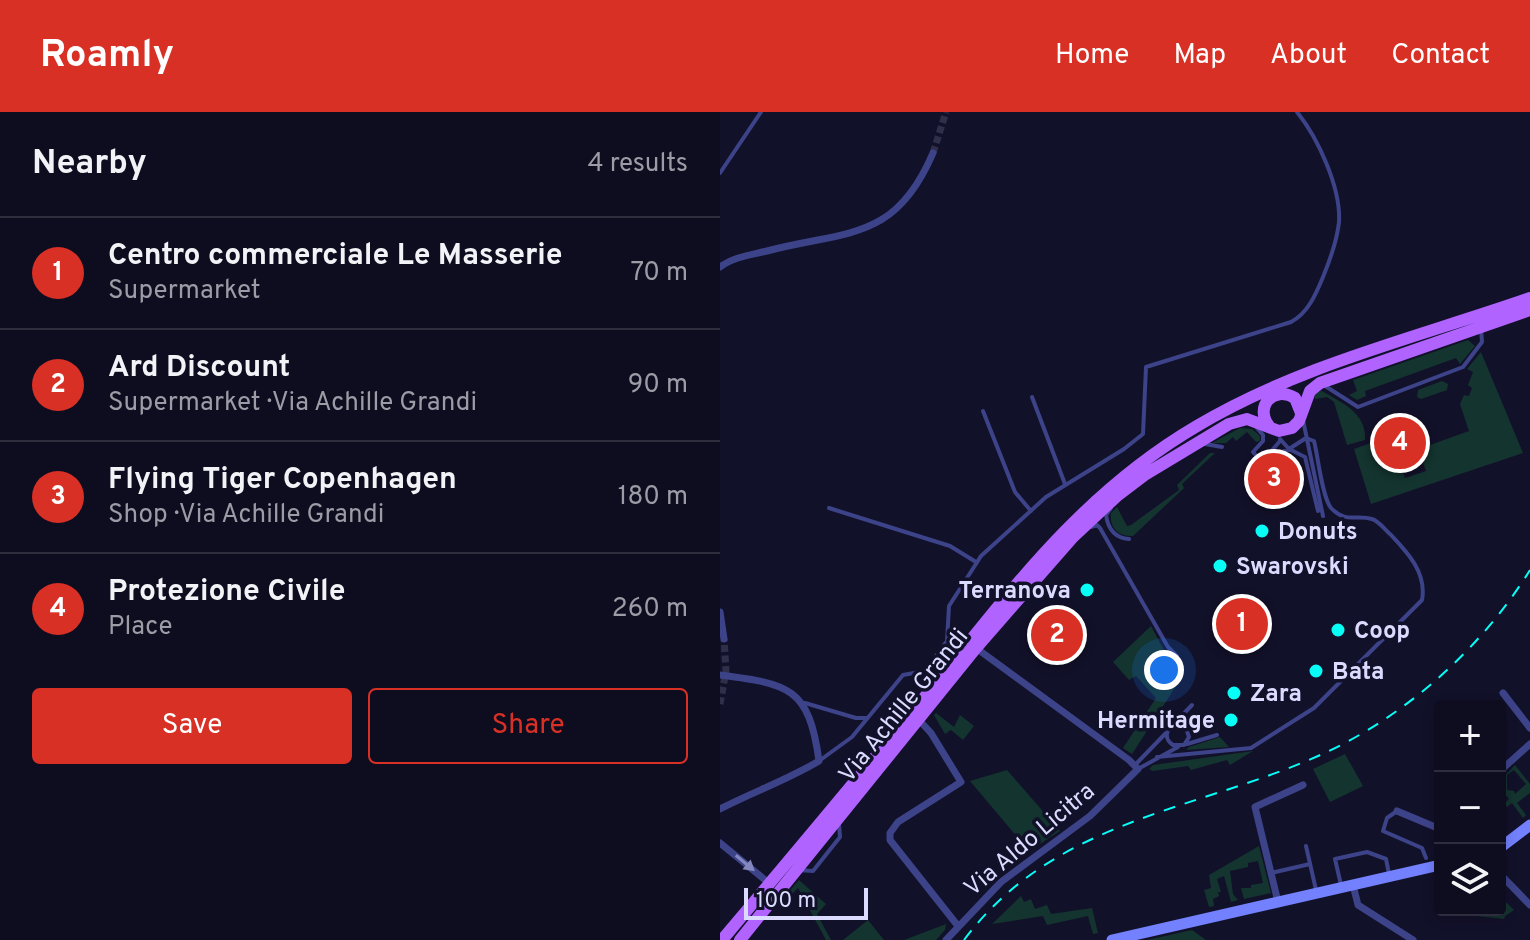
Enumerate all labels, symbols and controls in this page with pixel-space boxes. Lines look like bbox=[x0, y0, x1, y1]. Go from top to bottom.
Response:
text: Roamly bbox=[40, 32, 174, 81]
text: Home bbox=[1055, 38, 1129, 74]
text: Map bbox=[1173, 38, 1226, 74]
text: About bbox=[1270, 38, 1347, 74]
text: Contact bbox=[1391, 38, 1490, 74]
text: Nearby bbox=[32, 143, 147, 186]
text: 4 results bbox=[587, 148, 688, 181]
text: Centro commerciale Le Masserie bbox=[108, 238, 563, 275]
text: 1 bbox=[53, 257, 63, 290]
text: 70 m bbox=[630, 257, 688, 290]
text: Supermarket bbox=[108, 275, 260, 308]
text: Ard Discount bbox=[108, 350, 290, 387]
text: 2 bbox=[50, 369, 66, 402]
text: 90 m bbox=[628, 369, 688, 402]
text: Supermarket · Via Achille Grandi bbox=[108, 387, 477, 420]
pin: 4 bbox=[1374, 413, 1426, 473]
pin: 3 bbox=[1248, 449, 1300, 509]
text: Flying Tiger Copenhagen bbox=[108, 462, 457, 499]
text: 3 bbox=[50, 481, 66, 514]
text: 180 m bbox=[618, 481, 688, 514]
text: Shop · Via Achille Grandi bbox=[108, 499, 384, 532]
place label: Donuts bbox=[1278, 518, 1358, 548]
marker: Donuts bbox=[1253, 522, 1271, 540]
place label: Swarovski bbox=[1236, 553, 1349, 583]
marker: Swarovski bbox=[1211, 557, 1229, 575]
text: Protezione Civile bbox=[108, 574, 346, 611]
place label: Terranova bbox=[958, 577, 1071, 607]
marker: Terranova bbox=[1078, 581, 1096, 599]
text: 4 bbox=[50, 593, 66, 626]
text: 260 m bbox=[612, 593, 688, 626]
pin: 1 bbox=[1216, 594, 1268, 654]
pin: 2 bbox=[1031, 605, 1083, 665]
text: Place bbox=[108, 611, 172, 644]
place label: Coop bbox=[1354, 617, 1410, 647]
marker: Coop bbox=[1329, 621, 1347, 639]
street label: Via Achille Grandi bbox=[833, 623, 976, 789]
your location bbox=[1144, 650, 1184, 690]
place label: Bata bbox=[1332, 658, 1384, 688]
marker: Bata bbox=[1307, 662, 1325, 680]
place label: Zara bbox=[1250, 680, 1302, 710]
marker: Zara bbox=[1225, 684, 1243, 702]
button: Save bbox=[32, 688, 352, 764]
button: Share bbox=[368, 688, 688, 764]
map controls bbox=[1434, 700, 1506, 916]
button: + bbox=[1434, 700, 1506, 772]
place label: Hermitage bbox=[1097, 707, 1215, 737]
marker: Hermitage bbox=[1222, 711, 1240, 729]
button: − bbox=[1434, 772, 1506, 844]
street label: Via Aldo Licitra bbox=[959, 777, 1102, 904]
button: layers bbox=[1434, 844, 1506, 916]
one-way arrow bbox=[735, 854, 755, 871]
scale bar bbox=[744, 884, 868, 920]
text: 100 m bbox=[756, 888, 816, 915]

